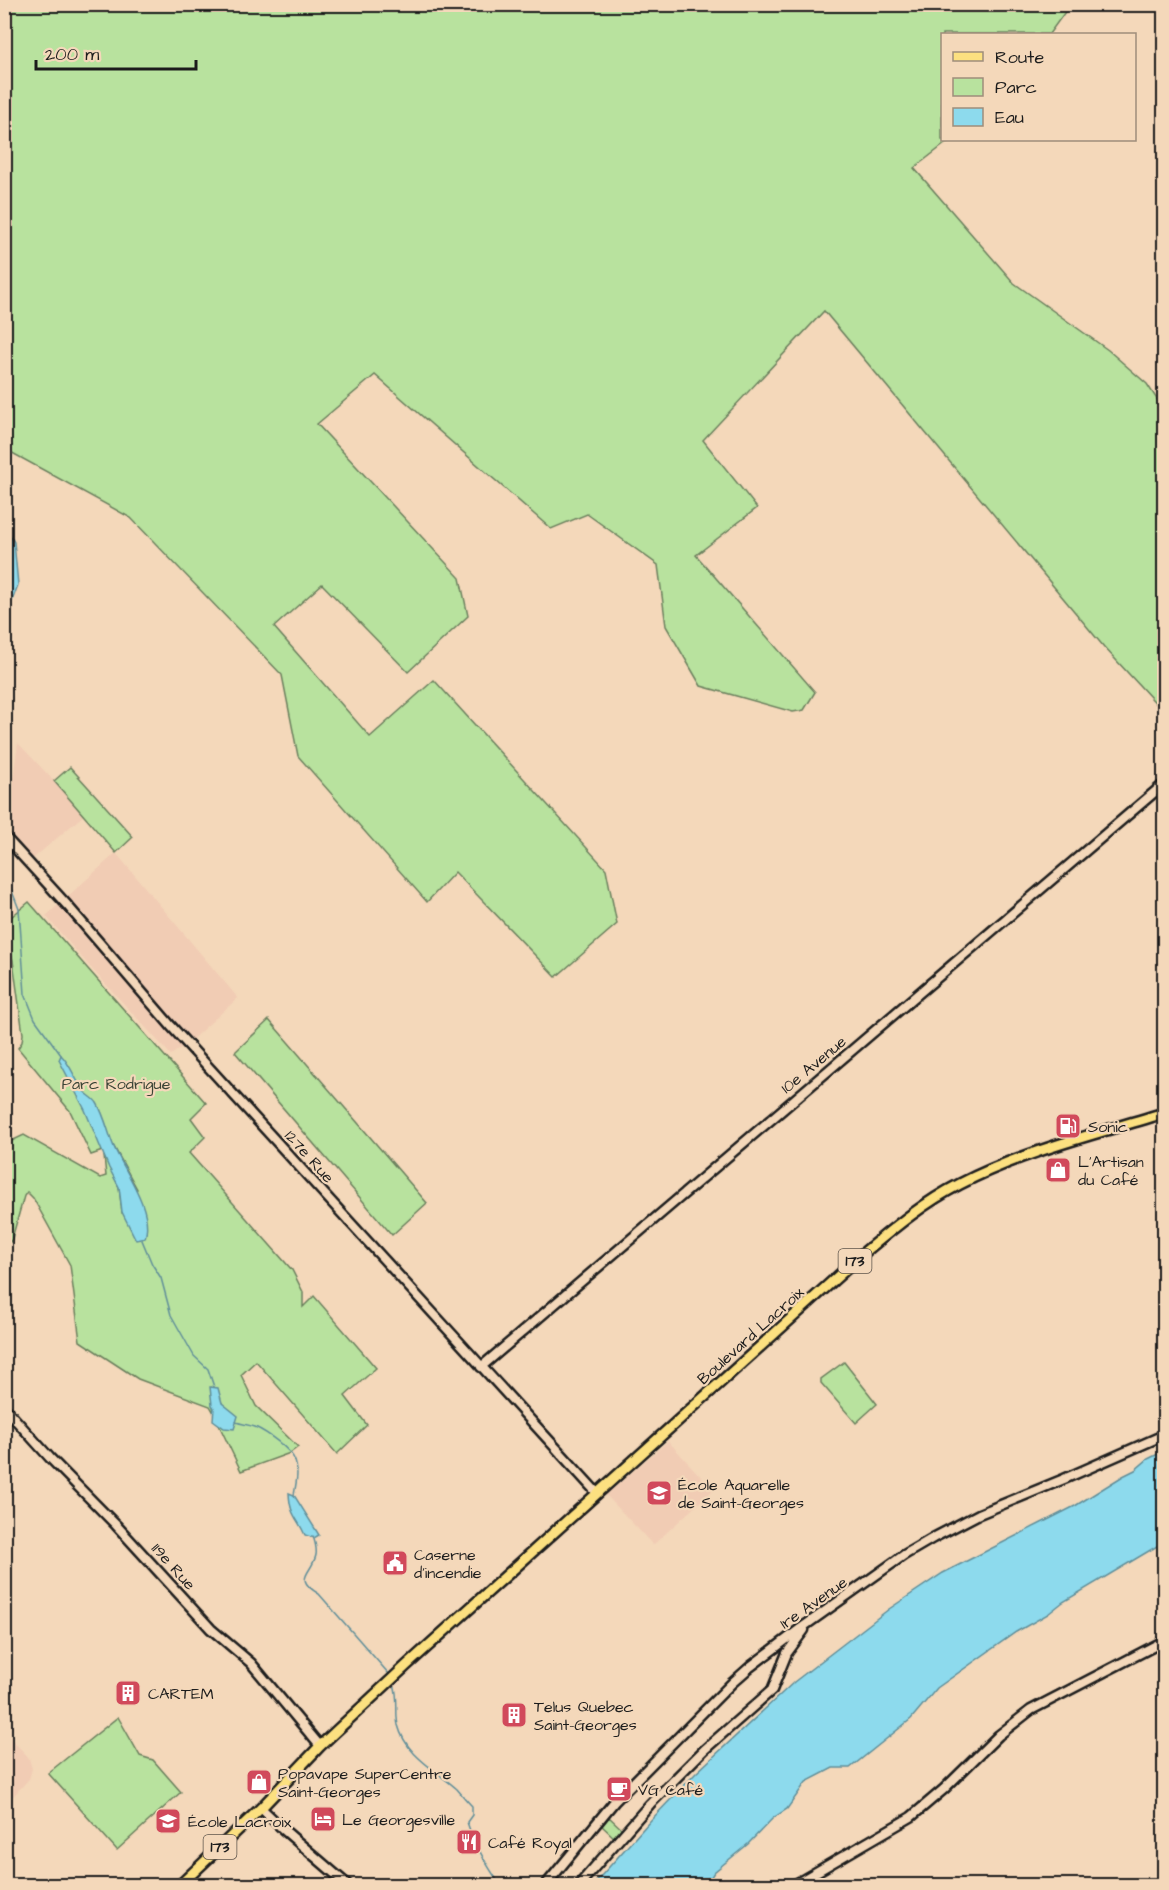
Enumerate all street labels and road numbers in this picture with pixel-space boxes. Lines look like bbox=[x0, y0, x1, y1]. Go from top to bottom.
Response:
street label: 10e Avenue bbox=[776, 1031, 851, 1099]
street label: 127e Rue bbox=[280, 1125, 339, 1188]
road number: 173 bbox=[838, 1249, 872, 1273]
street label: Boulevard Lacroix bbox=[693, 1282, 809, 1390]
street label: 119e Rue bbox=[146, 1538, 201, 1595]
street label: 1re Avenue bbox=[775, 1571, 852, 1634]
road number: 173 bbox=[204, 1835, 236, 1859]

